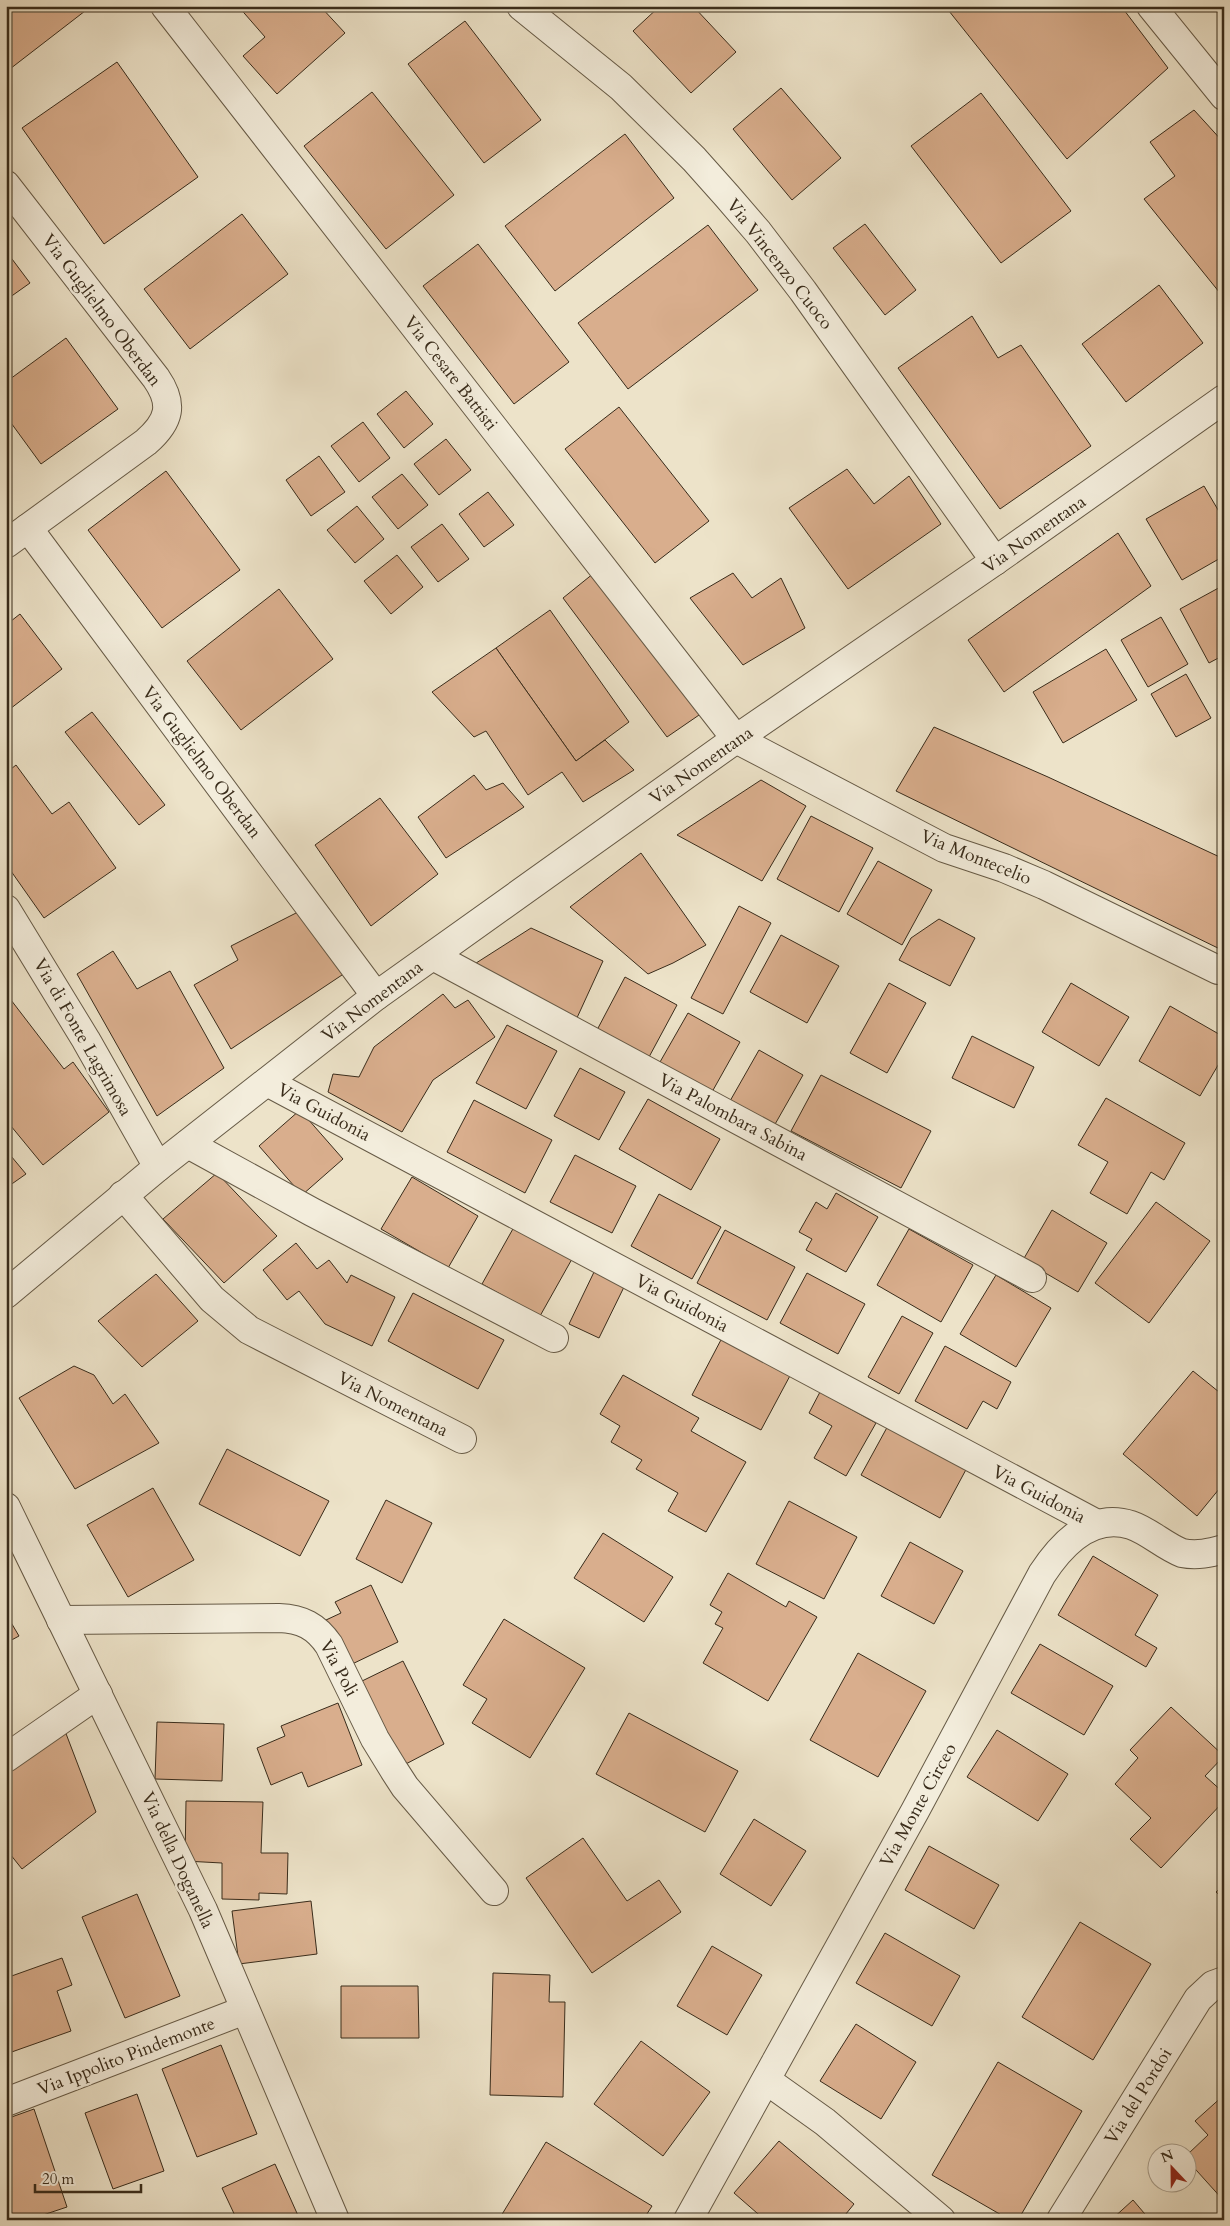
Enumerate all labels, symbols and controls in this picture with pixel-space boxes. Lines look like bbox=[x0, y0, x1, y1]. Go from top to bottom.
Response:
street label: Via Vincenzo Cuoco bbox=[721, 194, 839, 335]
street label: Via Guglielmo Oberdan bbox=[36, 229, 168, 392]
street label: Via Cesare Battisti bbox=[398, 311, 503, 436]
street label: Via Nomentana bbox=[978, 489, 1091, 579]
street label: Via Guglielmo Oberdan bbox=[136, 681, 268, 844]
street label: Via Nomentana bbox=[645, 720, 758, 810]
street label: Via Montecelio bbox=[917, 824, 1035, 891]
street label: Via di Fonte Lagrimosa bbox=[27, 954, 138, 1121]
street label: Via Nomentana bbox=[316, 955, 428, 1048]
street label: Via Palombara Sabina bbox=[654, 1068, 812, 1167]
street label: Via Guidonia bbox=[273, 1077, 375, 1148]
street label: Via Guidonia bbox=[631, 1268, 733, 1339]
street label: Via Nomentana bbox=[333, 1366, 453, 1443]
street label: Via Guidonia bbox=[988, 1459, 1090, 1530]
street label: Via Poli bbox=[313, 1635, 364, 1701]
street label: Via Monte Circeo bbox=[874, 1739, 963, 1872]
street label: Via della Doganella bbox=[135, 1788, 220, 1933]
street label: Via Ippolito Pindemonte bbox=[34, 2011, 219, 2102]
street label: Via del Pordoi bbox=[1099, 2043, 1178, 2149]
north arrow bbox=[1148, 2144, 1198, 2194]
text: N bbox=[1158, 2145, 1177, 2167]
scale bar bbox=[35, 2161, 141, 2193]
text: 20 m bbox=[42, 2169, 74, 2189]

